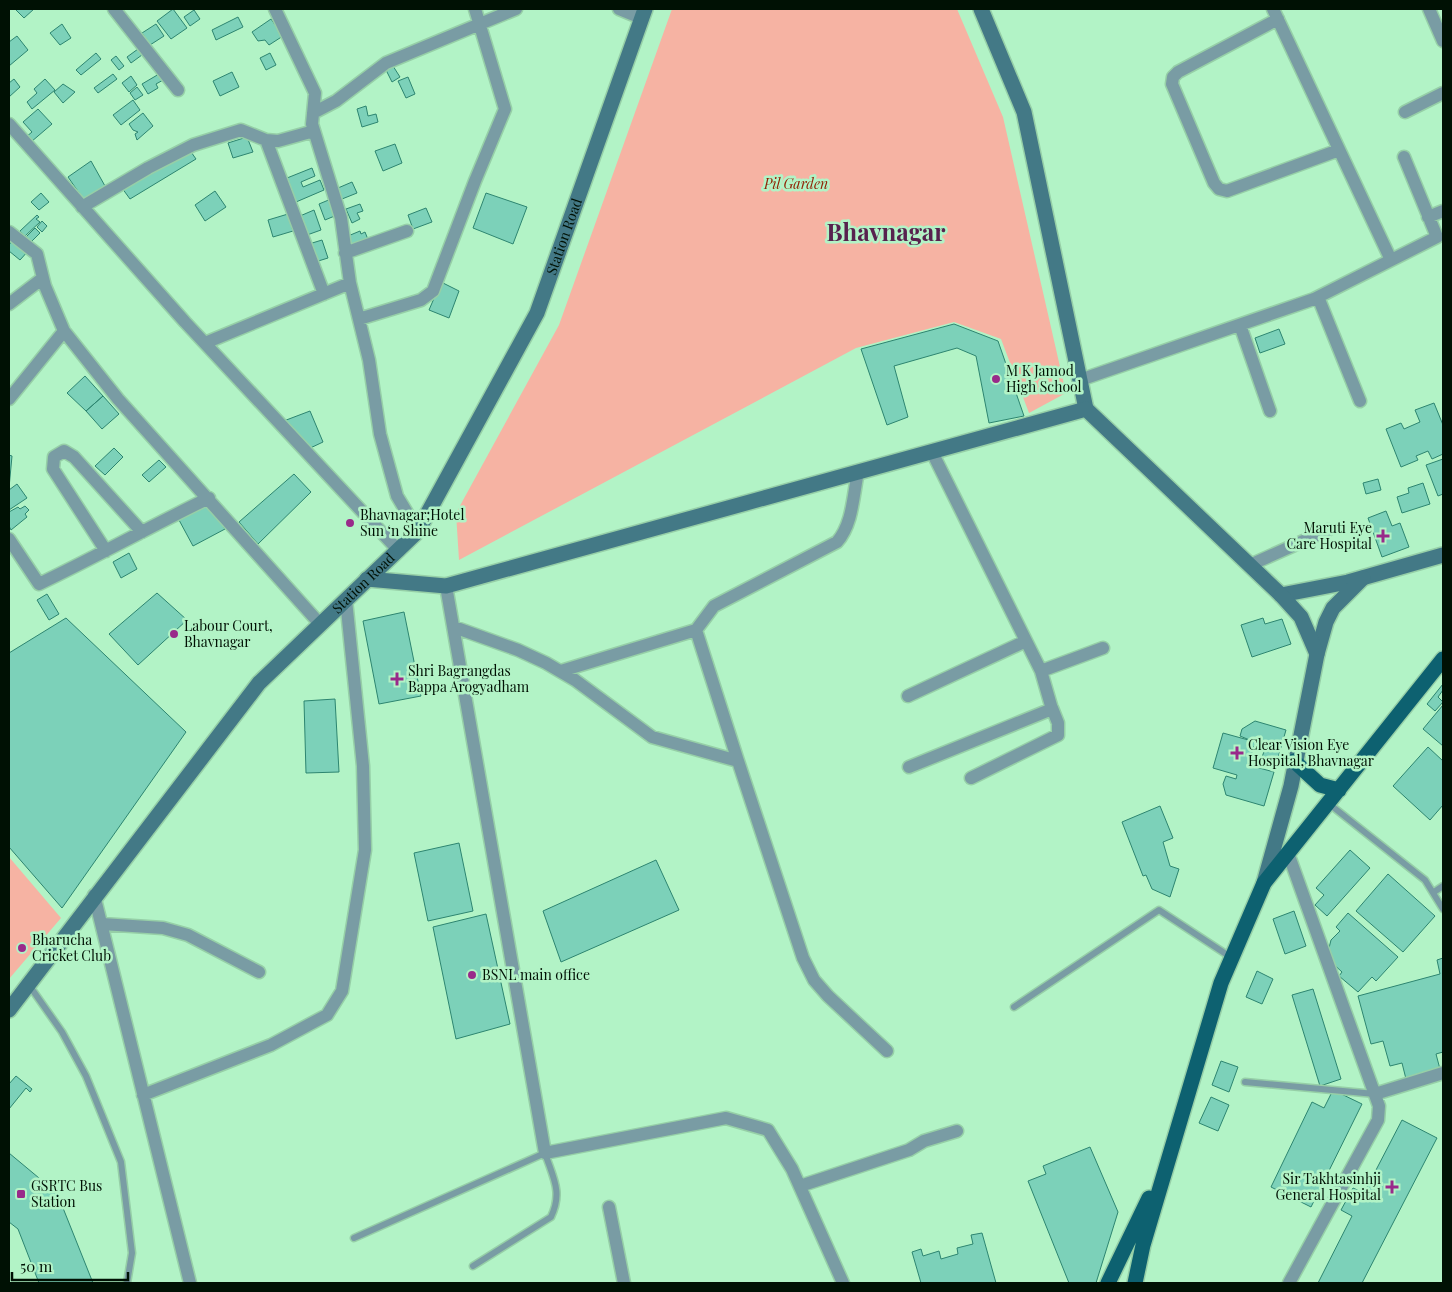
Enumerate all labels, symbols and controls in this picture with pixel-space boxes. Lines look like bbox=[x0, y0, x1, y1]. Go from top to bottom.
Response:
park label: Pil Garden bbox=[763, 174, 828, 193]
street label: Station Road bbox=[541, 196, 586, 277]
district label: Bhavnagar bbox=[827, 215, 946, 247]
place label: M K Jamod High School bbox=[1006, 361, 1082, 396]
marker: M K Jamod High School bbox=[990, 373, 1002, 385]
place label: Bhavnagar;Hotel Sun ‘n Shine bbox=[360, 505, 464, 540]
marker: Bhavnagar;Hotel Sun ‘n Shine bbox=[344, 517, 356, 529]
place label: Maruti Eye Care Hospital bbox=[1286, 518, 1372, 553]
marker: Maruti Eye Care Hospital bbox=[1376, 529, 1390, 543]
street label: Station Road bbox=[328, 548, 399, 617]
place label: Labour Court, Bhavnagar bbox=[184, 616, 273, 651]
marker: Labour Court, Bhavnagar bbox=[168, 628, 180, 640]
place label: Shri Bagrangdas Bappa Arogyadham bbox=[408, 661, 530, 696]
marker: Shri Bagrangdas Bappa Arogyadham bbox=[390, 672, 404, 686]
place label: Clear Vision Eye Hospital, Bhavnagar bbox=[1248, 735, 1375, 770]
marker: Clear Vision Eye Hospital, Bhavnagar bbox=[1230, 746, 1244, 760]
place label: Bharucha Cricket Club bbox=[32, 930, 111, 965]
marker: Bharucha Cricket Club bbox=[16, 942, 28, 954]
place label: BSNL main office bbox=[482, 965, 590, 984]
marker: BSNL main office bbox=[466, 969, 478, 981]
place label: Sir Takhtasinhji General Hospital bbox=[1275, 1169, 1381, 1204]
place label: GSRTC Bus Station bbox=[31, 1176, 102, 1211]
marker: Sir Takhtasinhji General Hospital bbox=[1385, 1180, 1399, 1194]
marker: GSRTC Bus Station bbox=[15, 1188, 27, 1200]
scale bar bbox=[12, 1250, 129, 1282]
text: 50 m bbox=[20, 1256, 53, 1276]

